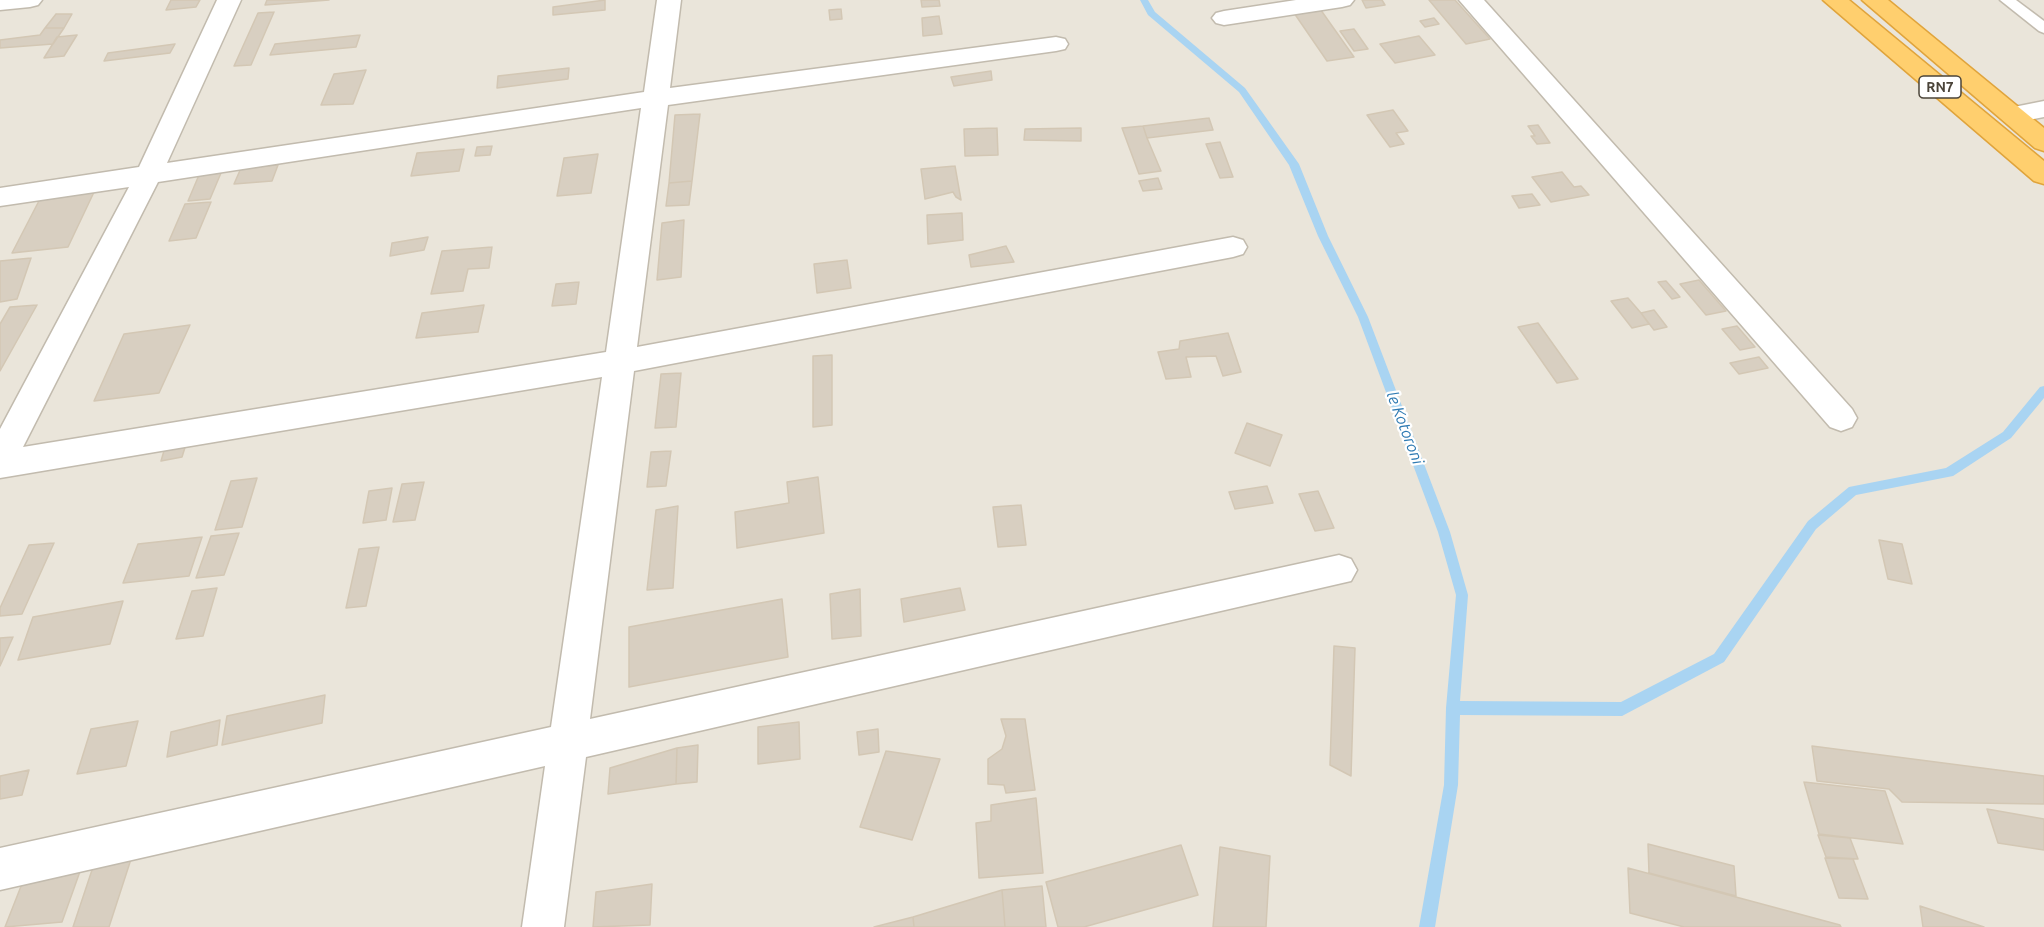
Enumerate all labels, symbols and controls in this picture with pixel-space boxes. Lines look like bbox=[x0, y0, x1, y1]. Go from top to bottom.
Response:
road number: RN7 bbox=[1919, 76, 1961, 98]
water label: le Kotoroni bbox=[1382, 389, 1428, 467]

